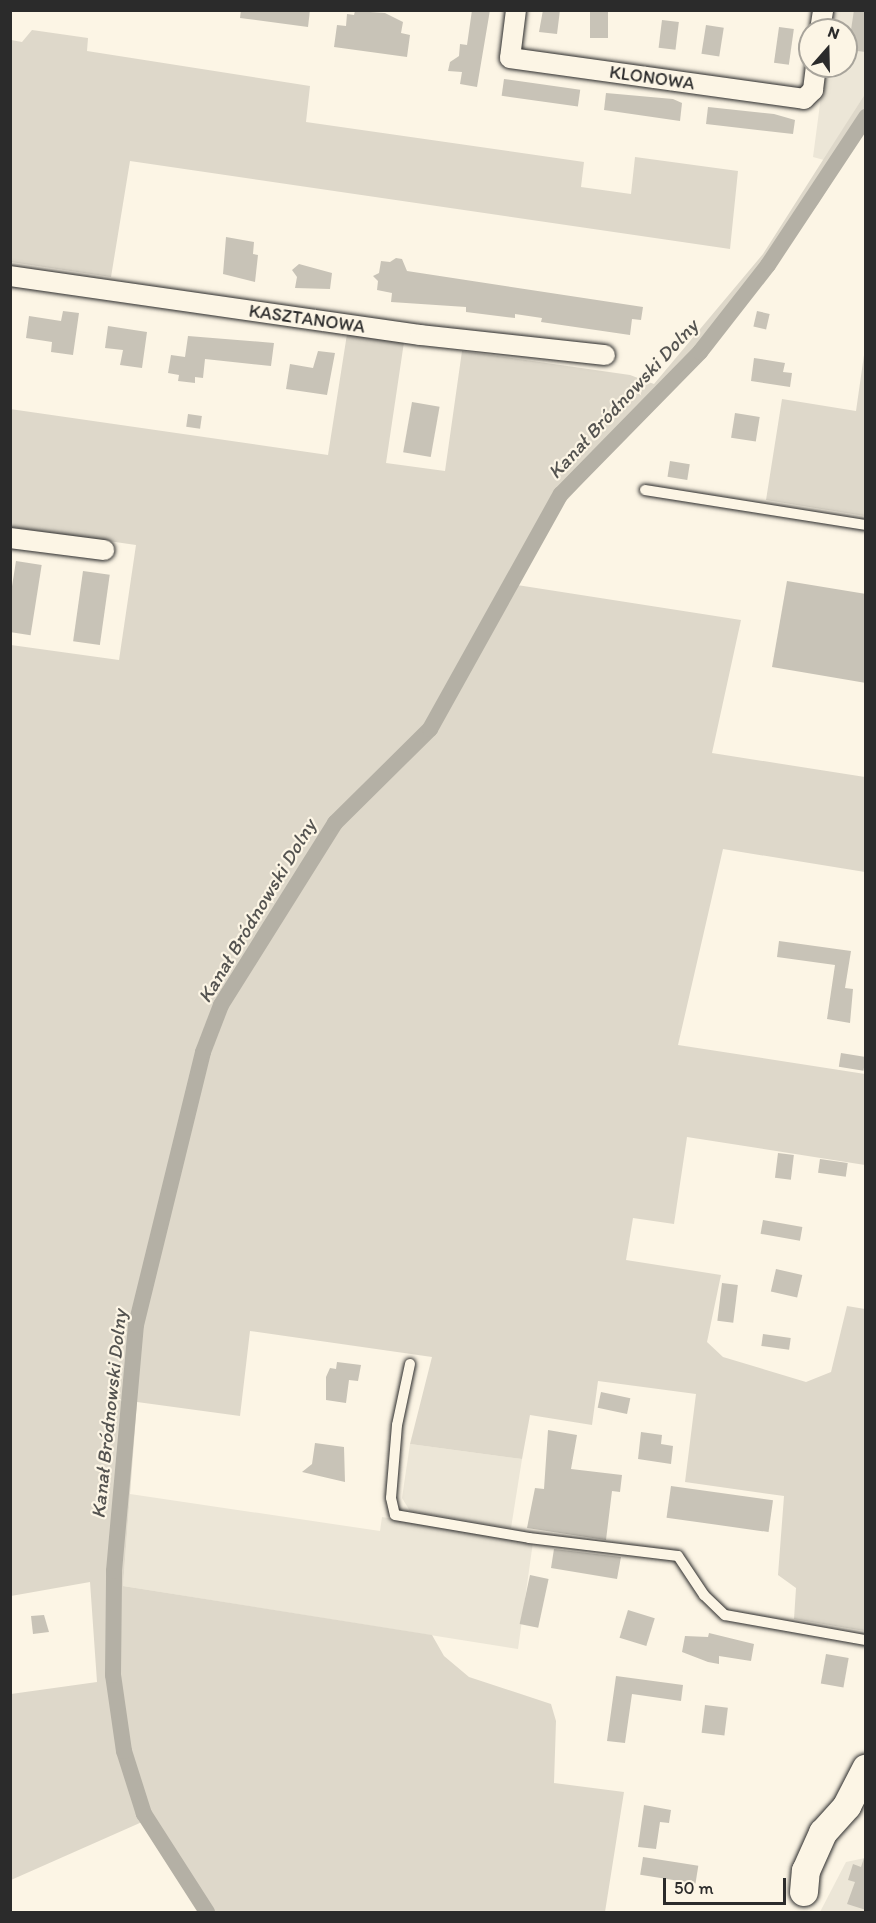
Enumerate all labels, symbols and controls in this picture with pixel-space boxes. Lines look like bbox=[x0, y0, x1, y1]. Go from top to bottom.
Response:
north arrow bbox=[798, 18, 858, 78]
text: N bbox=[825, 22, 842, 43]
street label: KLONOWA bbox=[608, 61, 696, 95]
street label: KASZTANOWA bbox=[248, 300, 366, 338]
water label: Kanał Bródnowski Dolny bbox=[543, 314, 703, 484]
water label: Kanał Bródnowski Dolny bbox=[193, 815, 321, 1007]
water label: Kanał Bródnowski Dolny bbox=[86, 1308, 132, 1520]
scale bar bbox=[666, 1866, 789, 1904]
text: 50 m bbox=[674, 1877, 714, 1899]

